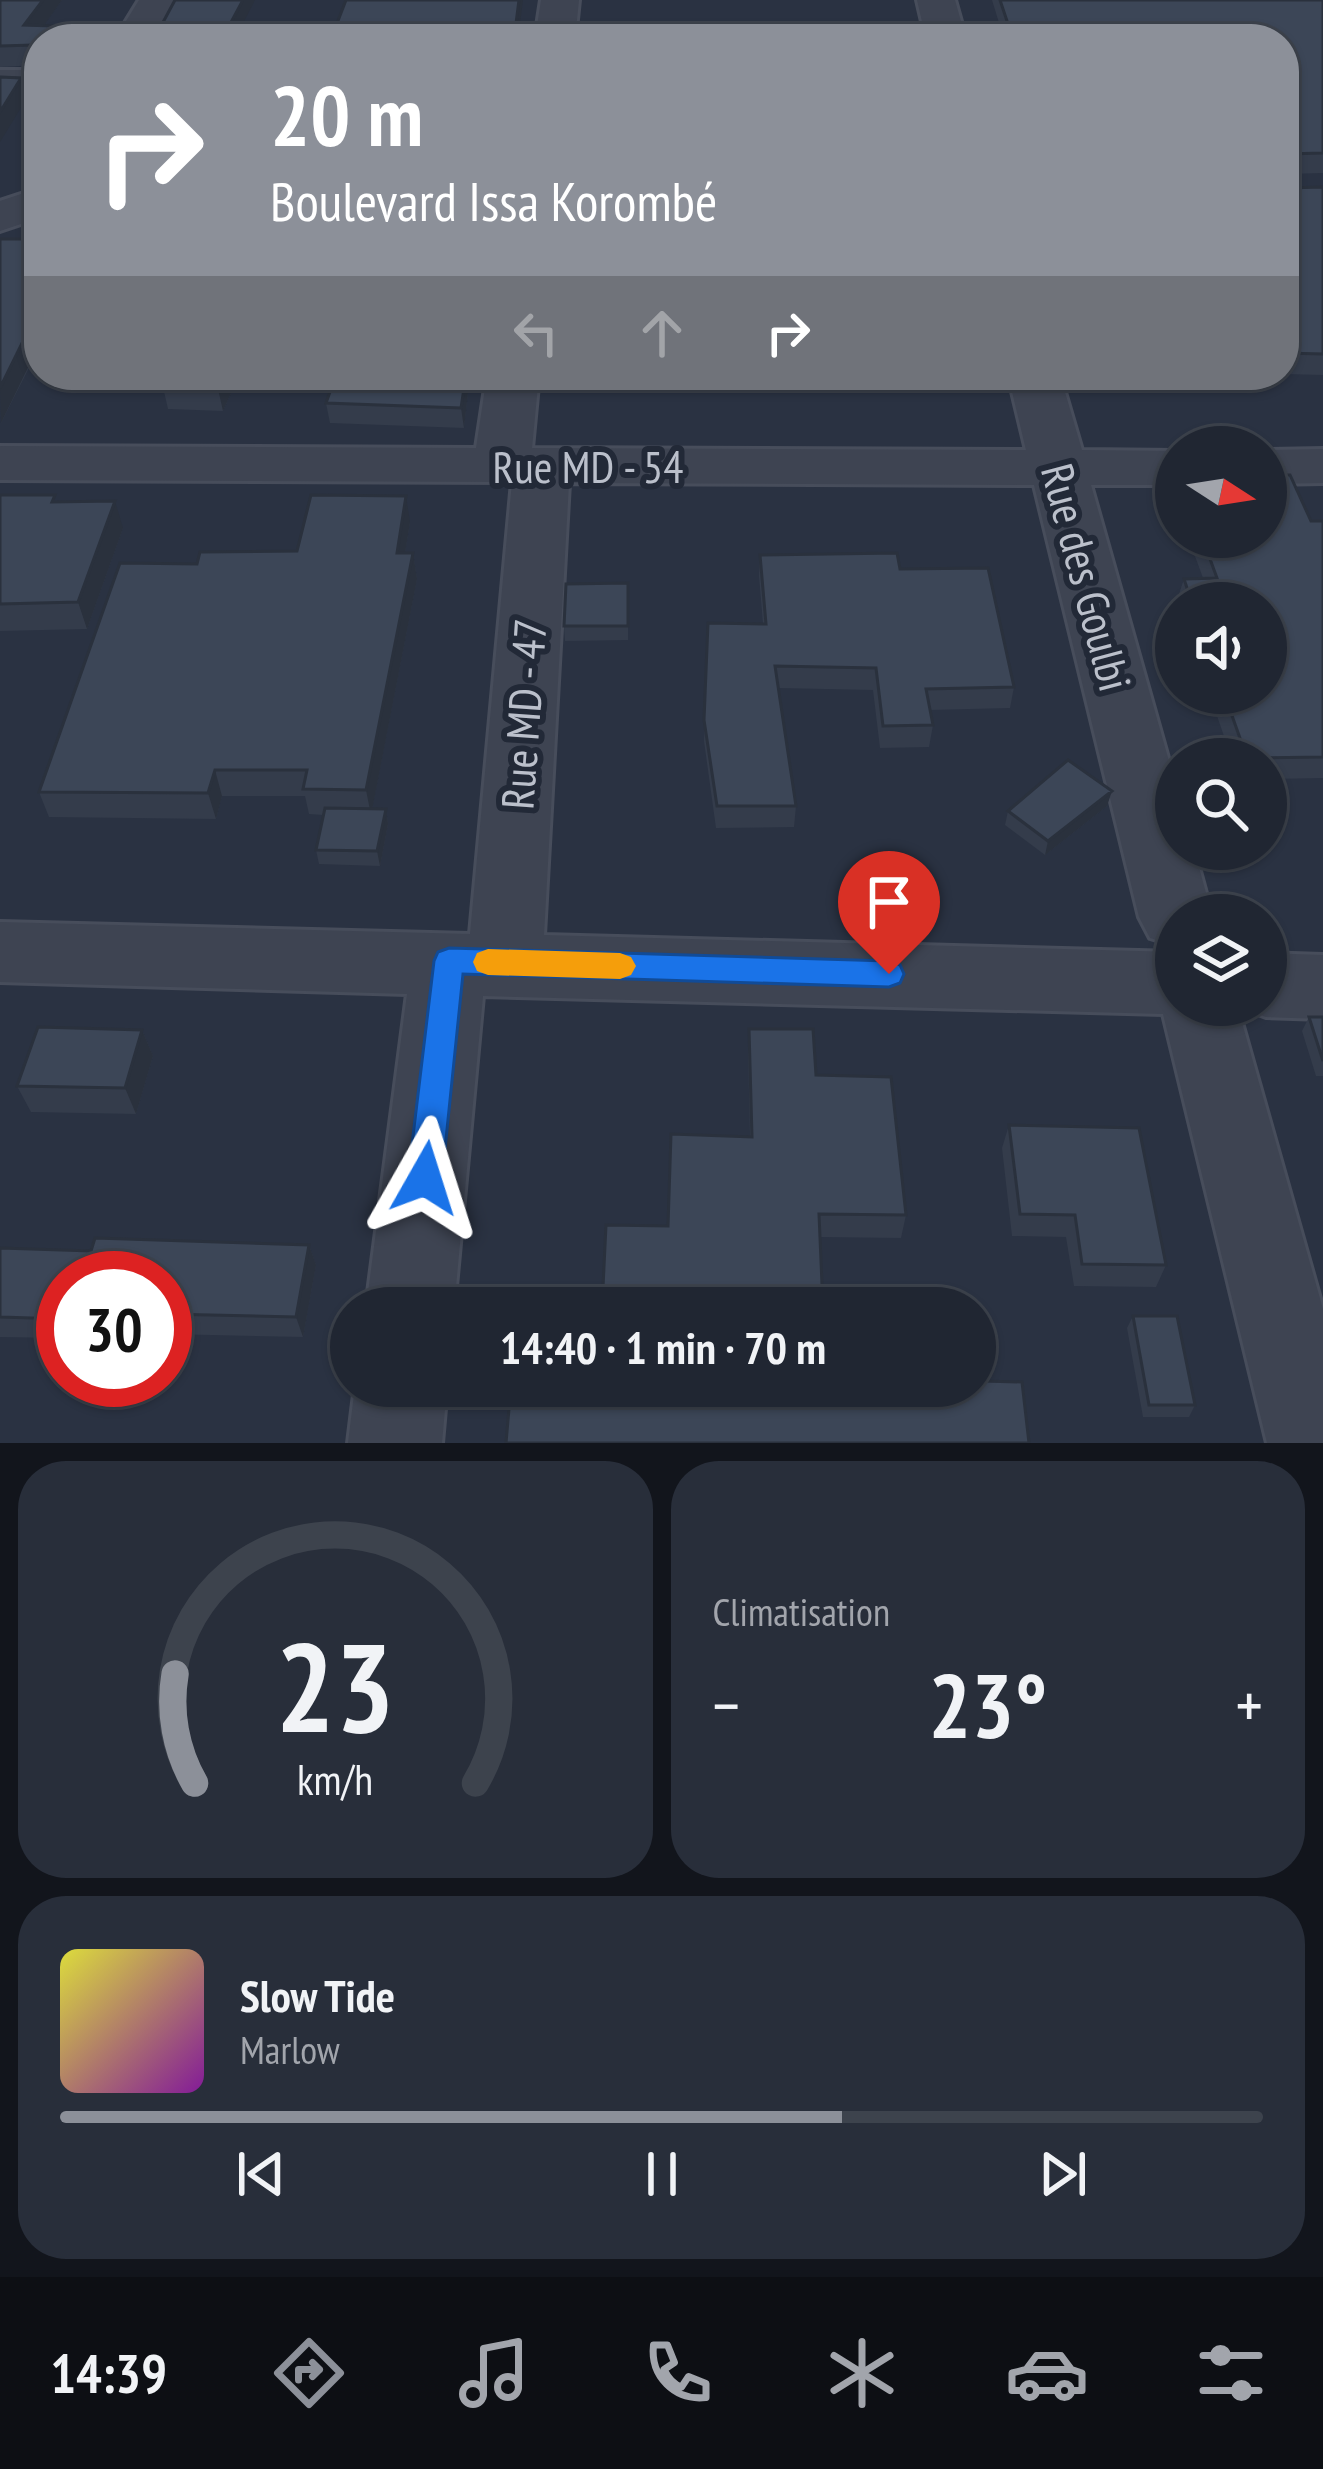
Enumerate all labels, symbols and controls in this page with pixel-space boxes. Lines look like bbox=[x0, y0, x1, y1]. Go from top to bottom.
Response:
text: 20 m bbox=[270, 60, 423, 169]
icon: right bbox=[72, 72, 228, 228]
text: Boulevard Issa Korombé bbox=[270, 166, 717, 236]
icon: left bbox=[503, 300, 569, 366]
icon: ahead bbox=[629, 300, 695, 366]
icon: right bbox=[755, 300, 821, 366]
north arrow bbox=[1155, 426, 1287, 558]
map controls bbox=[1155, 426, 1287, 1026]
street label: Rue MD - 54 bbox=[493, 437, 683, 495]
street label: Rue des Goulbi bbox=[1029, 457, 1145, 697]
button: sound bbox=[1155, 582, 1287, 714]
street label: Rue MD - 47 bbox=[487, 617, 559, 811]
button: search bbox=[1155, 738, 1287, 870]
pin bbox=[838, 851, 940, 974]
icon: arrive bbox=[856, 869, 922, 935]
button: layers bbox=[1155, 894, 1287, 1026]
position arrow bbox=[362, 1115, 488, 1241]
speed limit sign: 30 bbox=[36, 1251, 192, 1407]
text: 14:40 · 1 min · 70 m bbox=[500, 1318, 826, 1376]
text: Climatisation bbox=[713, 1586, 890, 1637]
text: 23 bbox=[276, 1605, 395, 1766]
text: 23° bbox=[928, 1646, 1047, 1763]
text: − bbox=[713, 1662, 740, 1747]
text: + bbox=[1236, 1662, 1263, 1747]
text: km/h bbox=[297, 1750, 373, 1806]
text: Slow Tide bbox=[240, 1966, 395, 2024]
text: Marlow bbox=[240, 2024, 340, 2075]
icon: previous bbox=[228, 2141, 294, 2207]
icon: pause bbox=[629, 2141, 695, 2207]
icon: next bbox=[1030, 2141, 1096, 2207]
icon: directions bbox=[267, 2331, 351, 2415]
icon: music bbox=[452, 2331, 536, 2415]
icon: phone bbox=[636, 2331, 720, 2415]
icon: climate bbox=[820, 2331, 904, 2415]
icon: car bbox=[1005, 2331, 1089, 2415]
icon: filters bbox=[1189, 2331, 1273, 2415]
text: 14:39 bbox=[50, 2338, 167, 2408]

